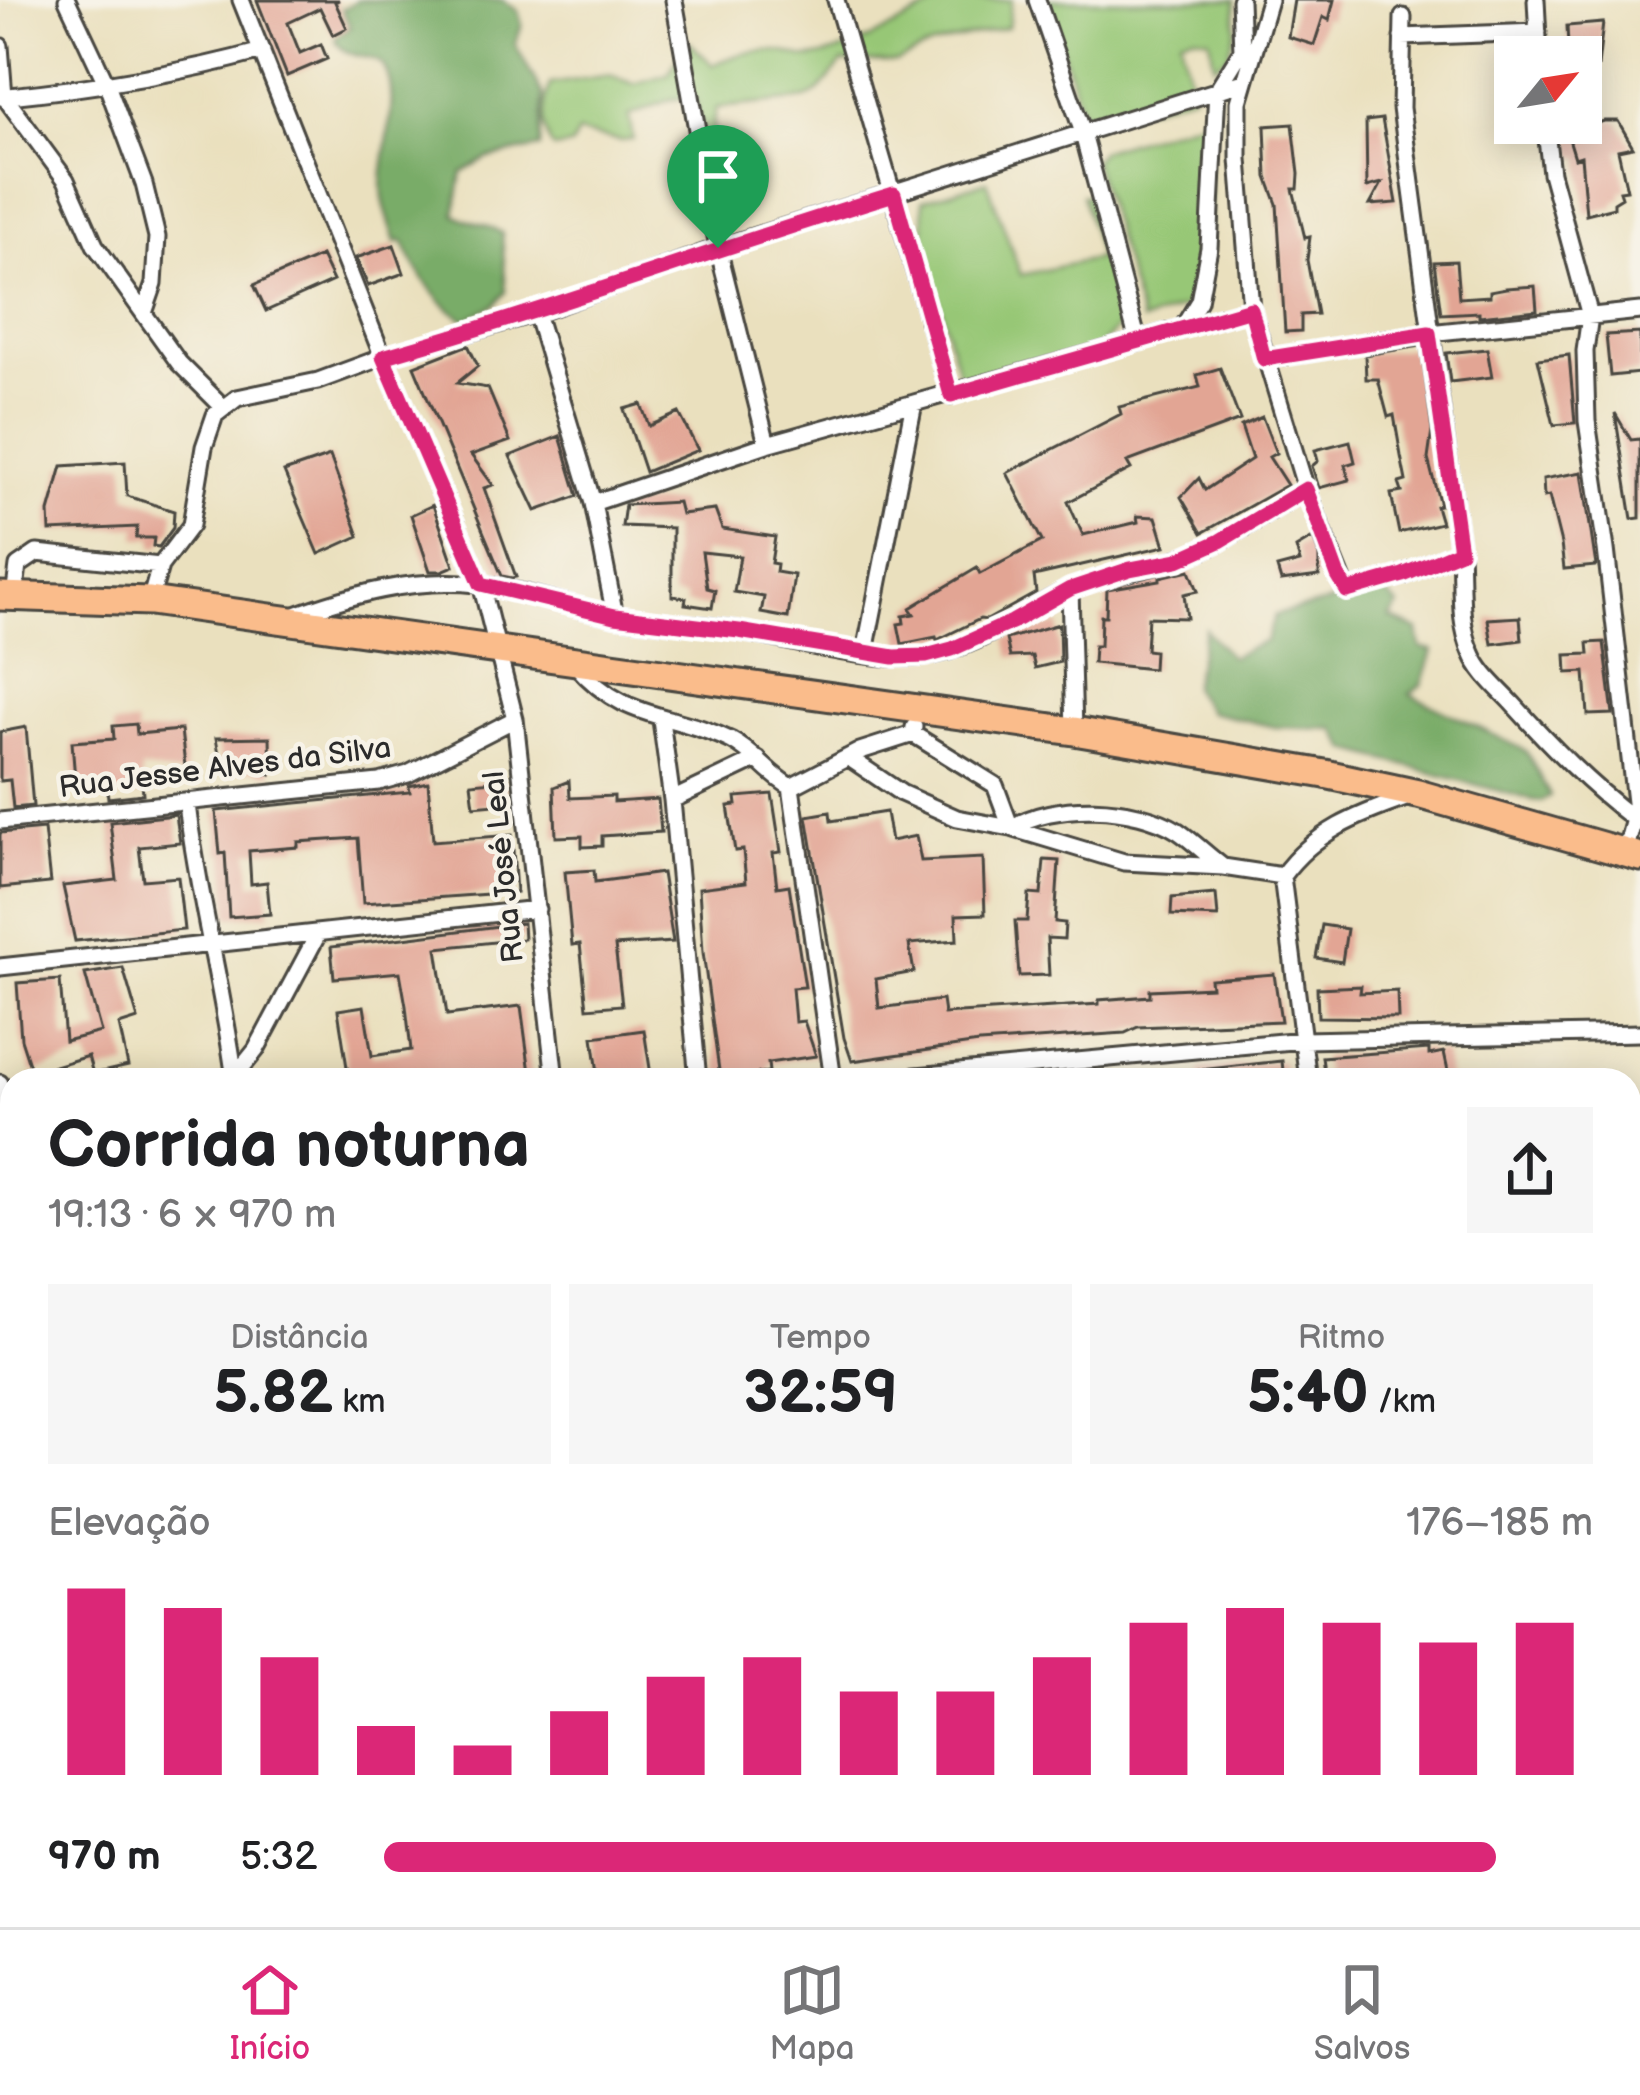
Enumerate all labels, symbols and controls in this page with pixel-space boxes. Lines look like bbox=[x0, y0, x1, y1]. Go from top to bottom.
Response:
north arrow bbox=[1494, 36, 1602, 144]
map controls bbox=[1494, 36, 1602, 144]
pin bbox=[667, 125, 769, 248]
icon: arrive bbox=[685, 143, 751, 209]
street label: Rua Jesse Alves da Silva bbox=[57, 730, 393, 806]
street label: Rua José Leal bbox=[476, 769, 532, 965]
text: Corrida noturna bbox=[48, 1107, 530, 1186]
button: share bbox=[1467, 1107, 1593, 1233]
text: 19:13 · 6 × 970 m bbox=[48, 1192, 336, 1239]
text: Distância bbox=[230, 1318, 369, 1358]
text: Tempo bbox=[770, 1318, 871, 1358]
text: Ritmo bbox=[1298, 1318, 1385, 1358]
text: 5.82 bbox=[213, 1358, 333, 1430]
text: 32:59 bbox=[743, 1358, 898, 1430]
text: 5:40 bbox=[1247, 1358, 1369, 1430]
text: km bbox=[333, 1382, 386, 1422]
text: /km bbox=[1369, 1382, 1436, 1422]
text: Elevação bbox=[48, 1500, 211, 1547]
text: 176–185 m bbox=[1406, 1500, 1593, 1547]
text: 970 m bbox=[48, 1834, 160, 1881]
text: 5:32 bbox=[240, 1834, 317, 1881]
tab: Início bbox=[230, 1957, 310, 2069]
tab: Mapa bbox=[770, 1957, 855, 2069]
tab: Salvos bbox=[1314, 1957, 1410, 2069]

